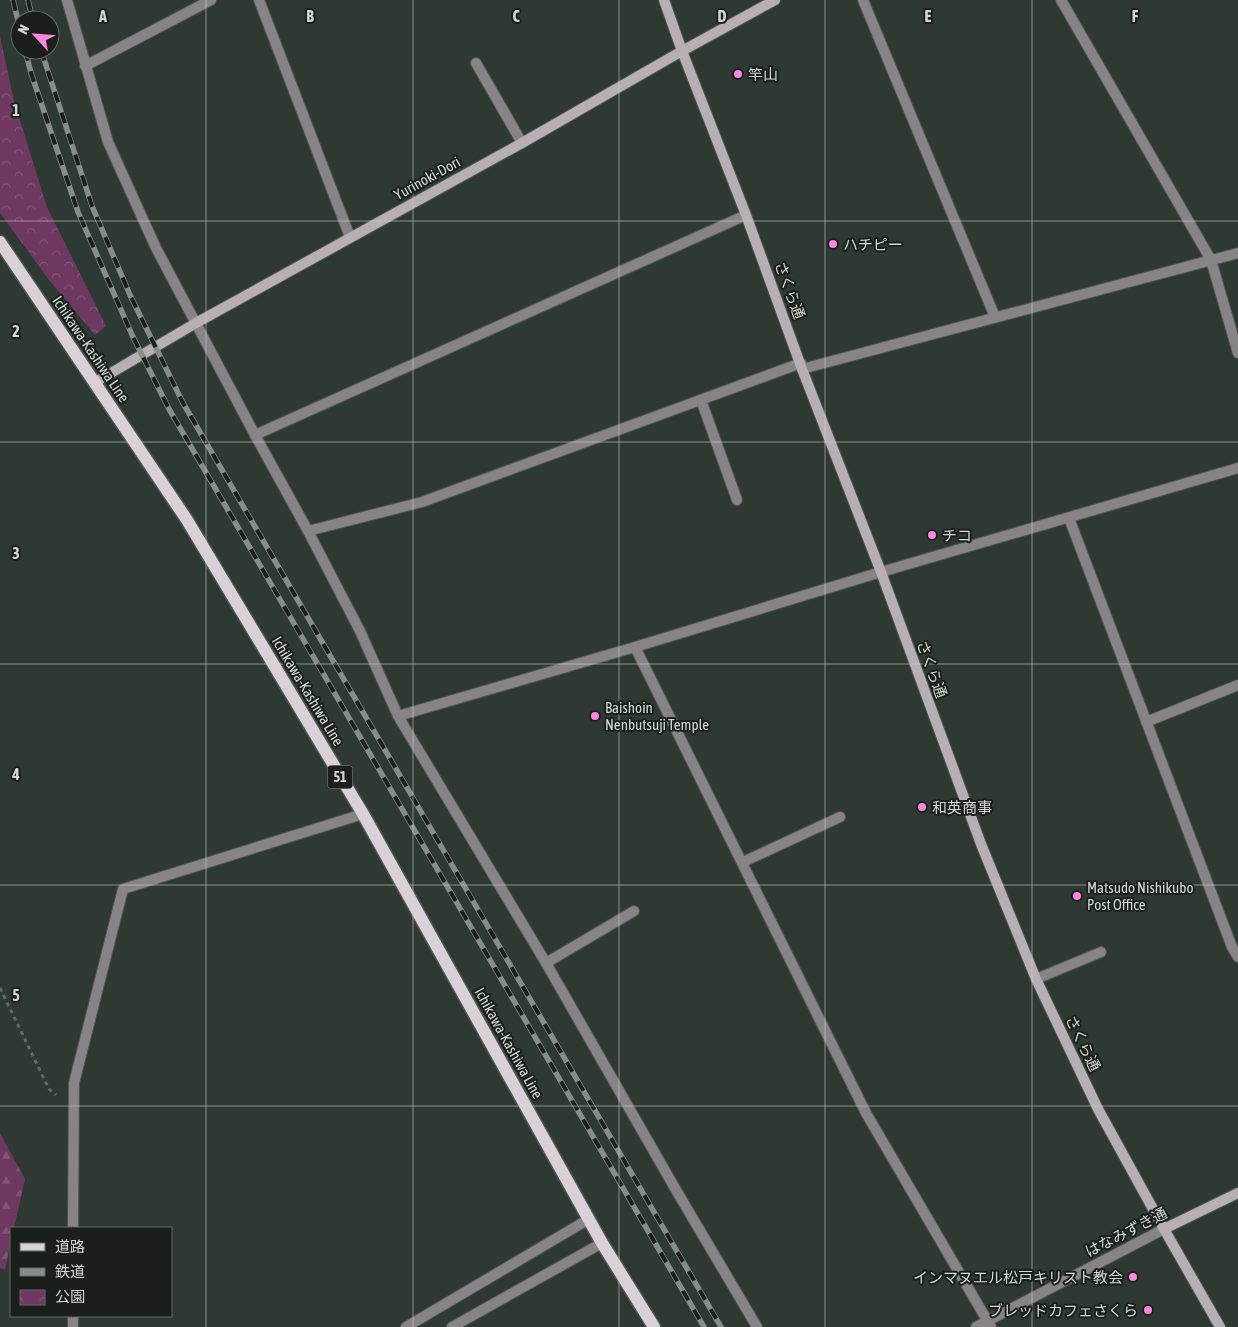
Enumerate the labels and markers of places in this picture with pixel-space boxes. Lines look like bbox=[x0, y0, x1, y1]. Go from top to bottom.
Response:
place label: 竿山 bbox=[748, 66, 778, 83]
marker: 竿山 bbox=[732, 68, 744, 80]
place label: ハチピー bbox=[843, 236, 903, 253]
marker: ハチピー bbox=[827, 238, 839, 250]
place label: チコ bbox=[942, 527, 972, 544]
marker: チコ bbox=[926, 529, 938, 541]
place label: Baishoin Nenbutsuji Temple bbox=[605, 699, 709, 733]
marker: Baishoin Nenbutsuji Temple bbox=[589, 710, 601, 722]
place label: 和英商事 bbox=[932, 799, 992, 816]
marker: 和英商事 bbox=[916, 801, 928, 813]
place label: Matsudo Nishikubo Post Office bbox=[1087, 879, 1193, 913]
marker: Matsudo Nishikubo Post Office bbox=[1071, 890, 1083, 902]
place label: インマヌエル松戸キリスト教会 bbox=[913, 1269, 1123, 1286]
marker: インマヌエル松戸キリスト教会 bbox=[1127, 1271, 1139, 1283]
place label: ブレッドカフェさくら bbox=[988, 1302, 1138, 1319]
marker: ブレッドカフェさくら bbox=[1142, 1304, 1154, 1316]

